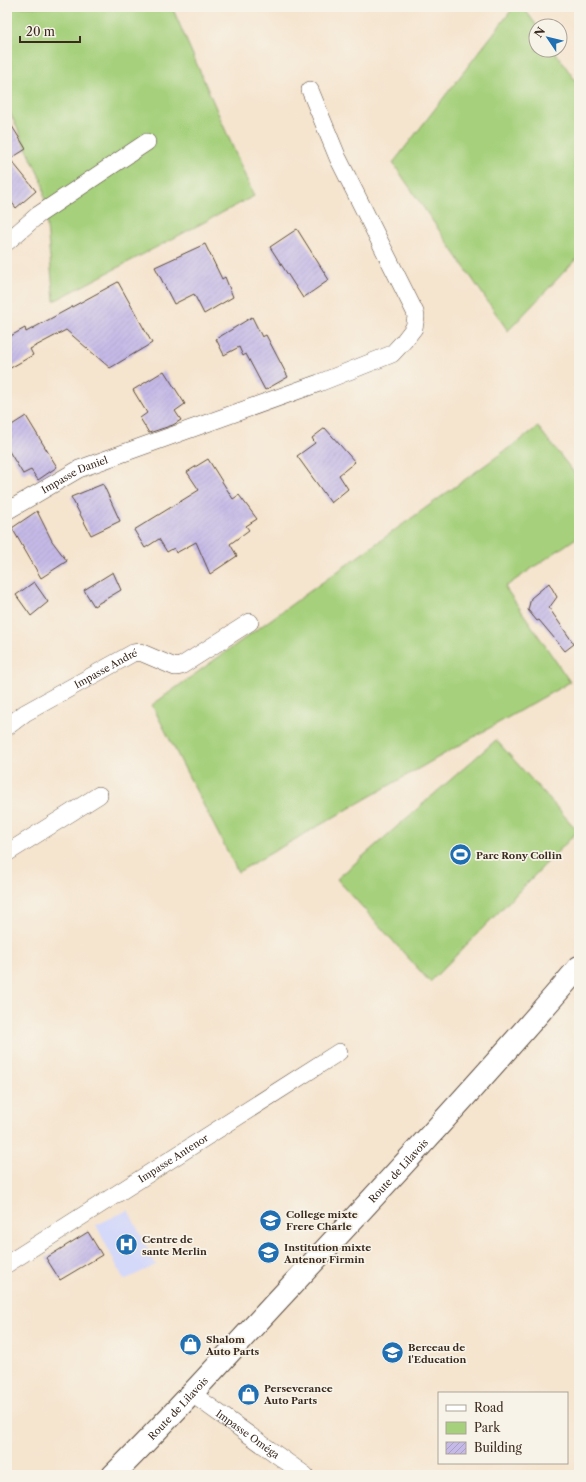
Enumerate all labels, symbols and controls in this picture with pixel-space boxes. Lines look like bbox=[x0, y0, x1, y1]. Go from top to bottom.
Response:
scale bar bbox=[20, 18, 80, 44]
north arrow bbox=[528, 18, 568, 58]
text: 20 m bbox=[26, 24, 55, 39]
text: N bbox=[531, 24, 549, 40]
street label: Impasse Daniel bbox=[39, 453, 110, 496]
street label: Impasse André bbox=[72, 646, 138, 691]
sports icon: Parc Rony Collin bbox=[447, 842, 473, 868]
place label: Parc Rony Collin bbox=[476, 849, 562, 862]
street label: Impasse Antenor bbox=[136, 1130, 211, 1185]
street label: Route de Lilavois bbox=[365, 1136, 430, 1205]
school or university icon: College mixte Frere Charle bbox=[257, 1207, 283, 1233]
place label: College mixte Frere Charle bbox=[286, 1208, 358, 1233]
hospital icon: Centre de sante Merlin bbox=[113, 1232, 139, 1258]
place label: Centre de sante Merlin bbox=[142, 1233, 207, 1258]
school or university icon: Institution mixte Antenor Firmin bbox=[255, 1240, 281, 1266]
place label: Institution mixte Antenor Firmin bbox=[283, 1241, 371, 1266]
shop icon: Shalom Auto Parts bbox=[177, 1332, 203, 1358]
place label: Shalom Auto Parts bbox=[205, 1333, 259, 1358]
school or university icon: Berceau de l'Education bbox=[380, 1340, 406, 1366]
place label: Berceau de l'Education bbox=[408, 1341, 466, 1366]
street label: Route de Lilavois bbox=[145, 1374, 211, 1443]
shop icon: Perseverance Auto Parts bbox=[236, 1381, 262, 1407]
place label: Perseverance Auto Parts bbox=[263, 1382, 333, 1407]
legend bbox=[438, 1392, 568, 1464]
text: Road bbox=[474, 1400, 504, 1415]
street label: Impasse Oméga bbox=[213, 1407, 283, 1462]
text: Park bbox=[474, 1420, 501, 1435]
text: Building bbox=[474, 1440, 522, 1455]

